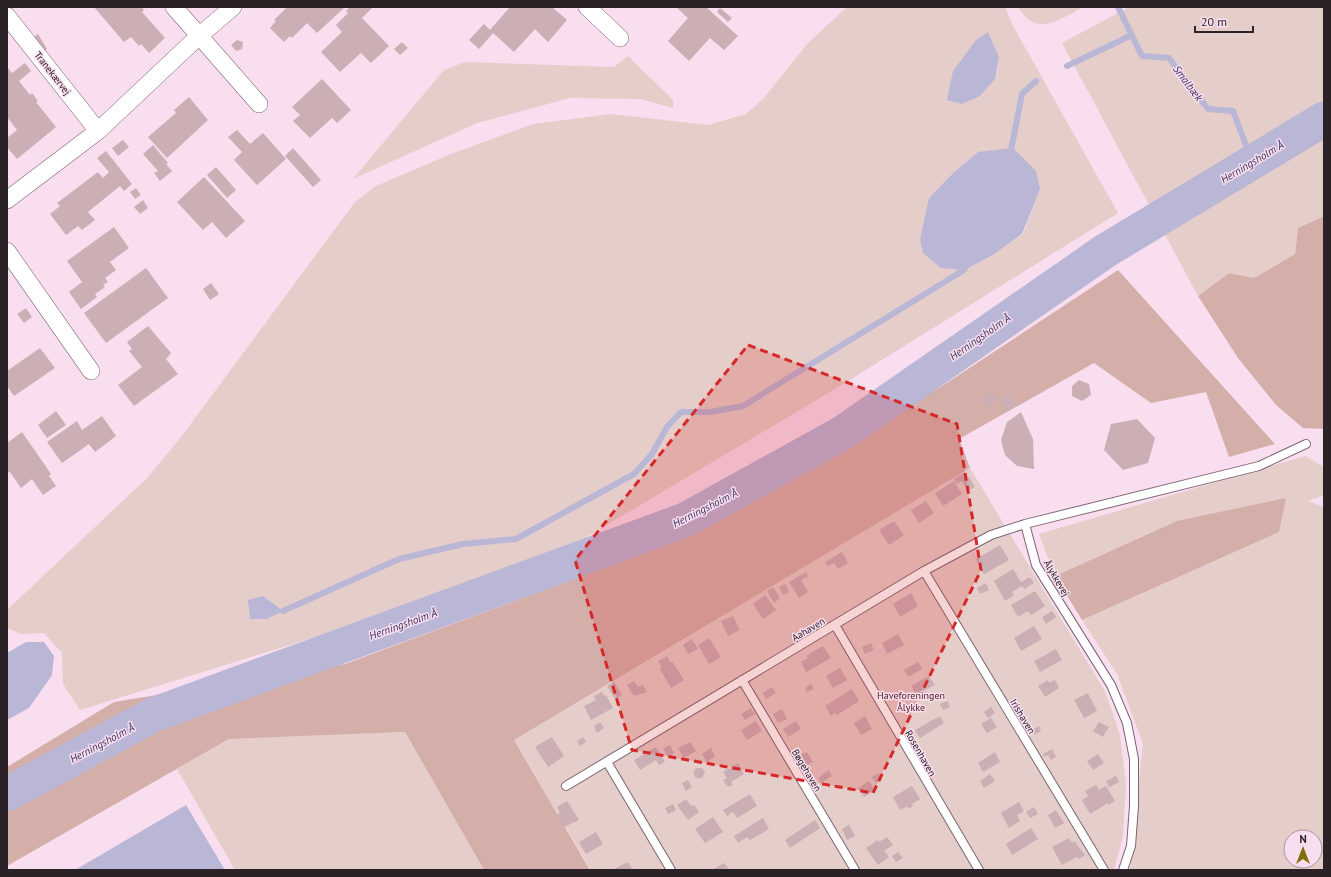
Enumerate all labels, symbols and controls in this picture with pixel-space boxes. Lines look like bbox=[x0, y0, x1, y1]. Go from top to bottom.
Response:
scale bar bbox=[1195, 8, 1253, 34]
text: 20 m bbox=[1201, 14, 1227, 29]
street label: Tranekærvej bbox=[31, 49, 74, 98]
water label: Smalbæk bbox=[1170, 62, 1207, 105]
water label: Herningsholm Å bbox=[1218, 138, 1286, 186]
water label: Herningsholm Å bbox=[947, 311, 1013, 363]
water label: Herningsholm Å bbox=[670, 486, 740, 530]
street label: Ålykkevej bbox=[1041, 558, 1073, 599]
water label: Herningsholm Å bbox=[367, 605, 439, 643]
street label: Aahaven bbox=[789, 614, 827, 644]
park label: Haveforeningen Ålykke bbox=[877, 689, 945, 714]
street label: Irishaven bbox=[1007, 696, 1038, 736]
water label: Herningsholm Å bbox=[67, 720, 137, 766]
street label: Rosenhaven bbox=[902, 728, 939, 779]
street label: Bøgehaven bbox=[789, 747, 824, 794]
north arrow bbox=[1283, 829, 1323, 869]
text: N bbox=[1299, 832, 1307, 846]

